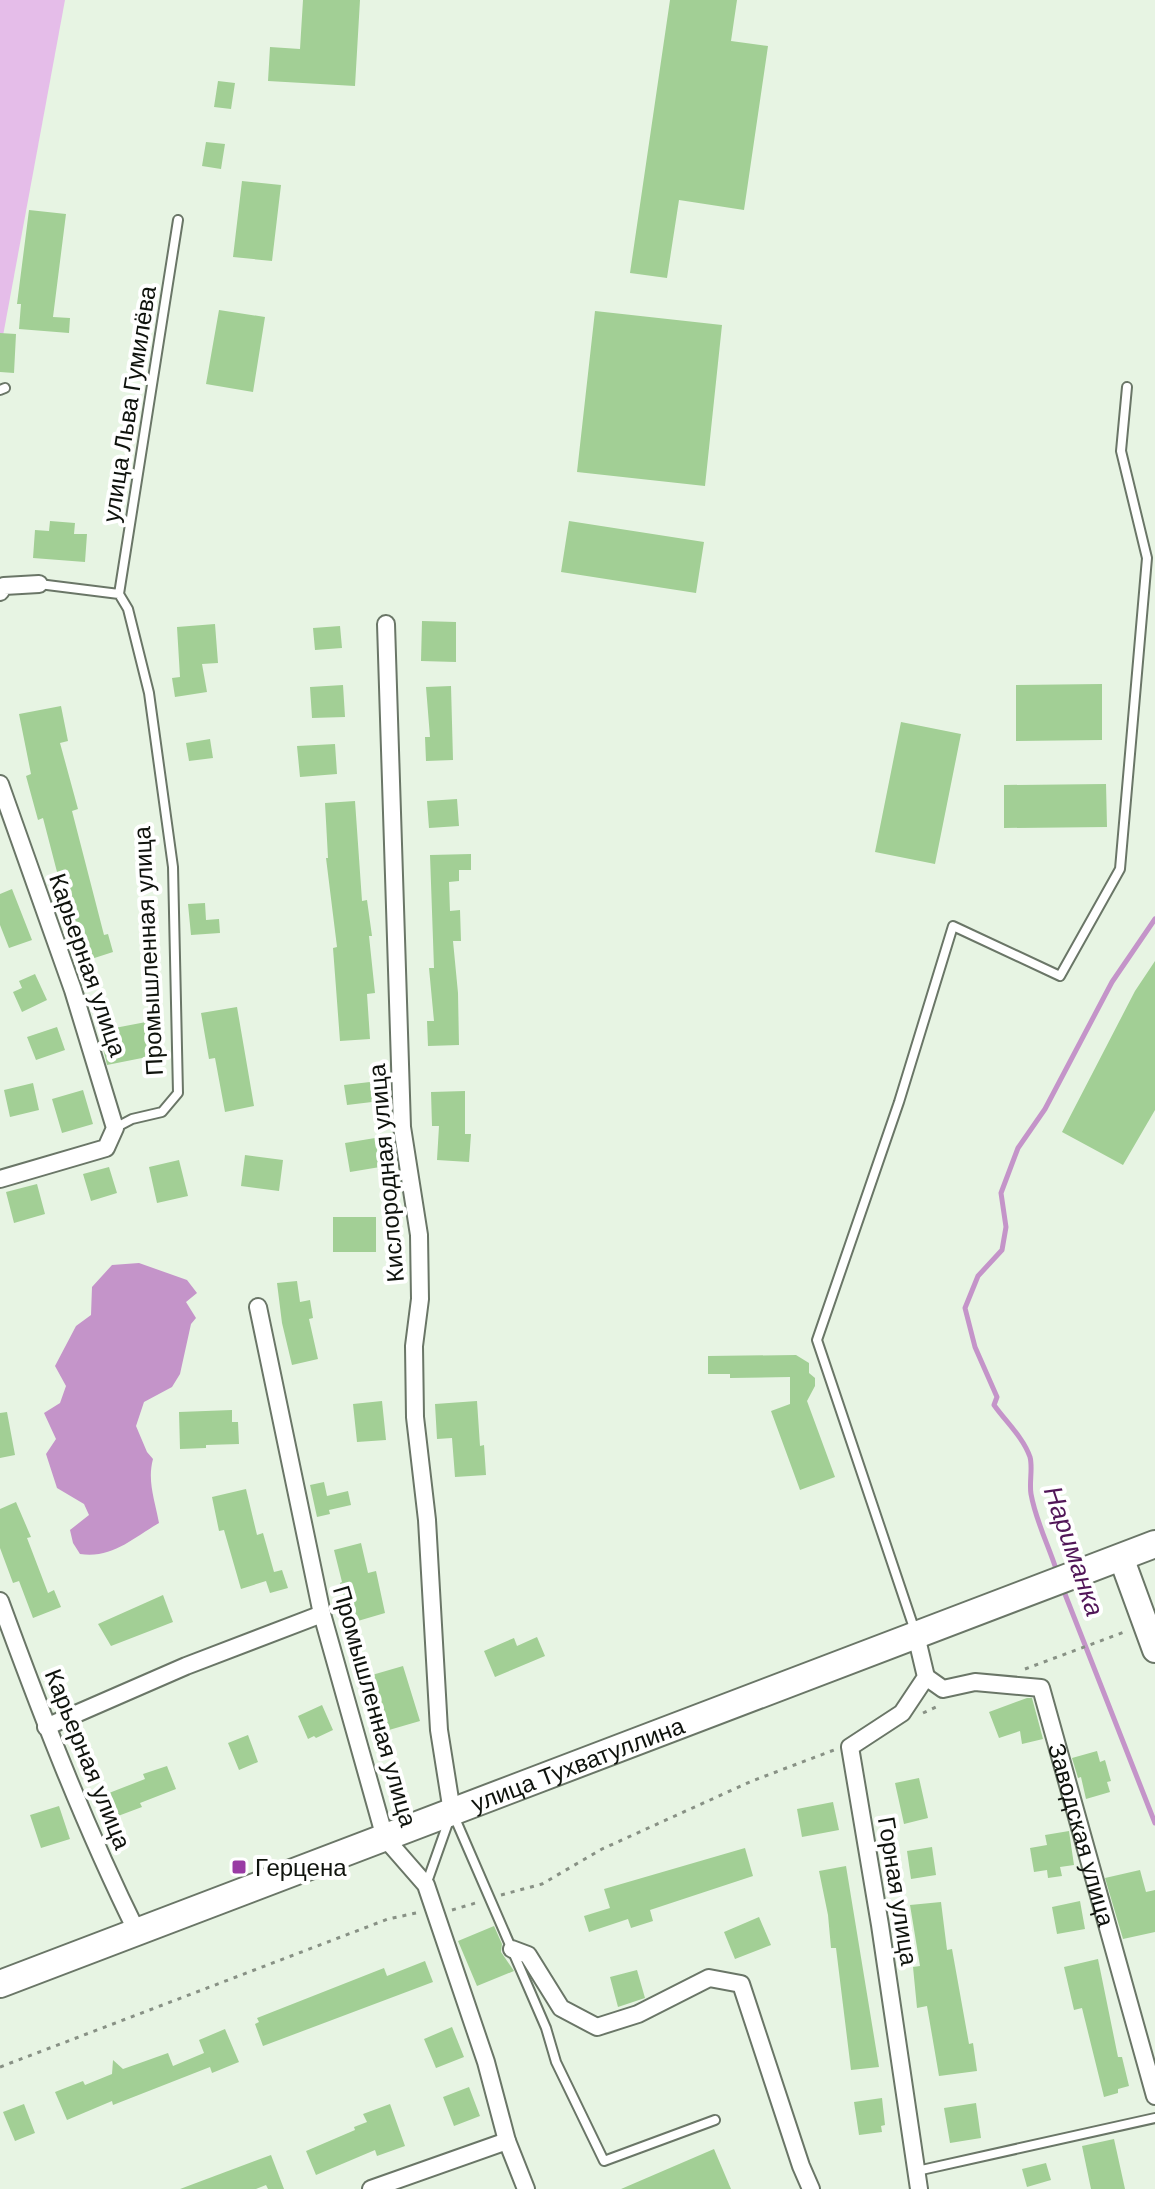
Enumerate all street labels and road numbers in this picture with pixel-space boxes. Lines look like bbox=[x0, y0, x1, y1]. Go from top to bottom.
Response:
street label: улица Льва Гумилёва bbox=[95, 283, 163, 524]
street label: Промышленная улица bbox=[126, 825, 170, 1076]
street label: Карьерная улица bbox=[42, 869, 134, 1061]
street label: Кислородная улица bbox=[361, 1062, 411, 1284]
street label: Промышленная улица bbox=[326, 1582, 424, 1831]
street label: Карьерная улица bbox=[38, 1664, 139, 1854]
street label: улица Тухватуллина bbox=[466, 1709, 689, 1819]
street label: Заводская улица bbox=[1042, 1739, 1122, 1930]
street label: Горная улица bbox=[871, 1814, 925, 1968]

